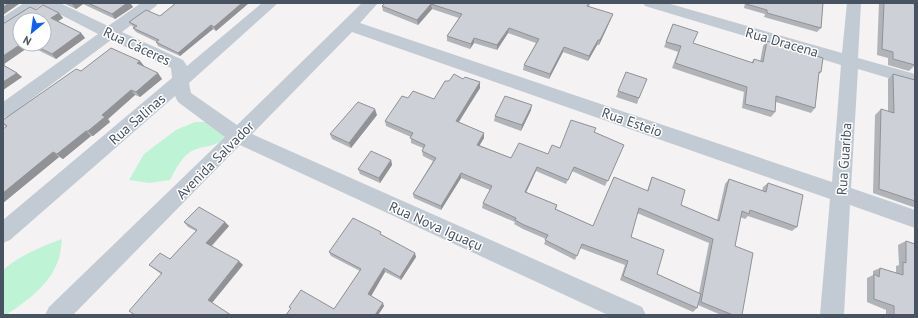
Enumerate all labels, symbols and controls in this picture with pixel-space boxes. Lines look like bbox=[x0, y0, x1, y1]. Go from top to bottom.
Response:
north arrow bbox=[12, 12, 52, 52]
street label: Rua Cáceres bbox=[100, 23, 174, 69]
street label: Rua Dracena bbox=[743, 23, 821, 61]
text: N bbox=[21, 33, 34, 49]
street label: Rua Salinas bbox=[105, 89, 169, 148]
street label: Rua Esteio bbox=[599, 103, 665, 141]
street label: Avenida Salvador bbox=[172, 117, 258, 203]
street label: Rua Guariba bbox=[832, 122, 856, 196]
street label: Rua Nova Iguaçu bbox=[386, 197, 486, 255]

